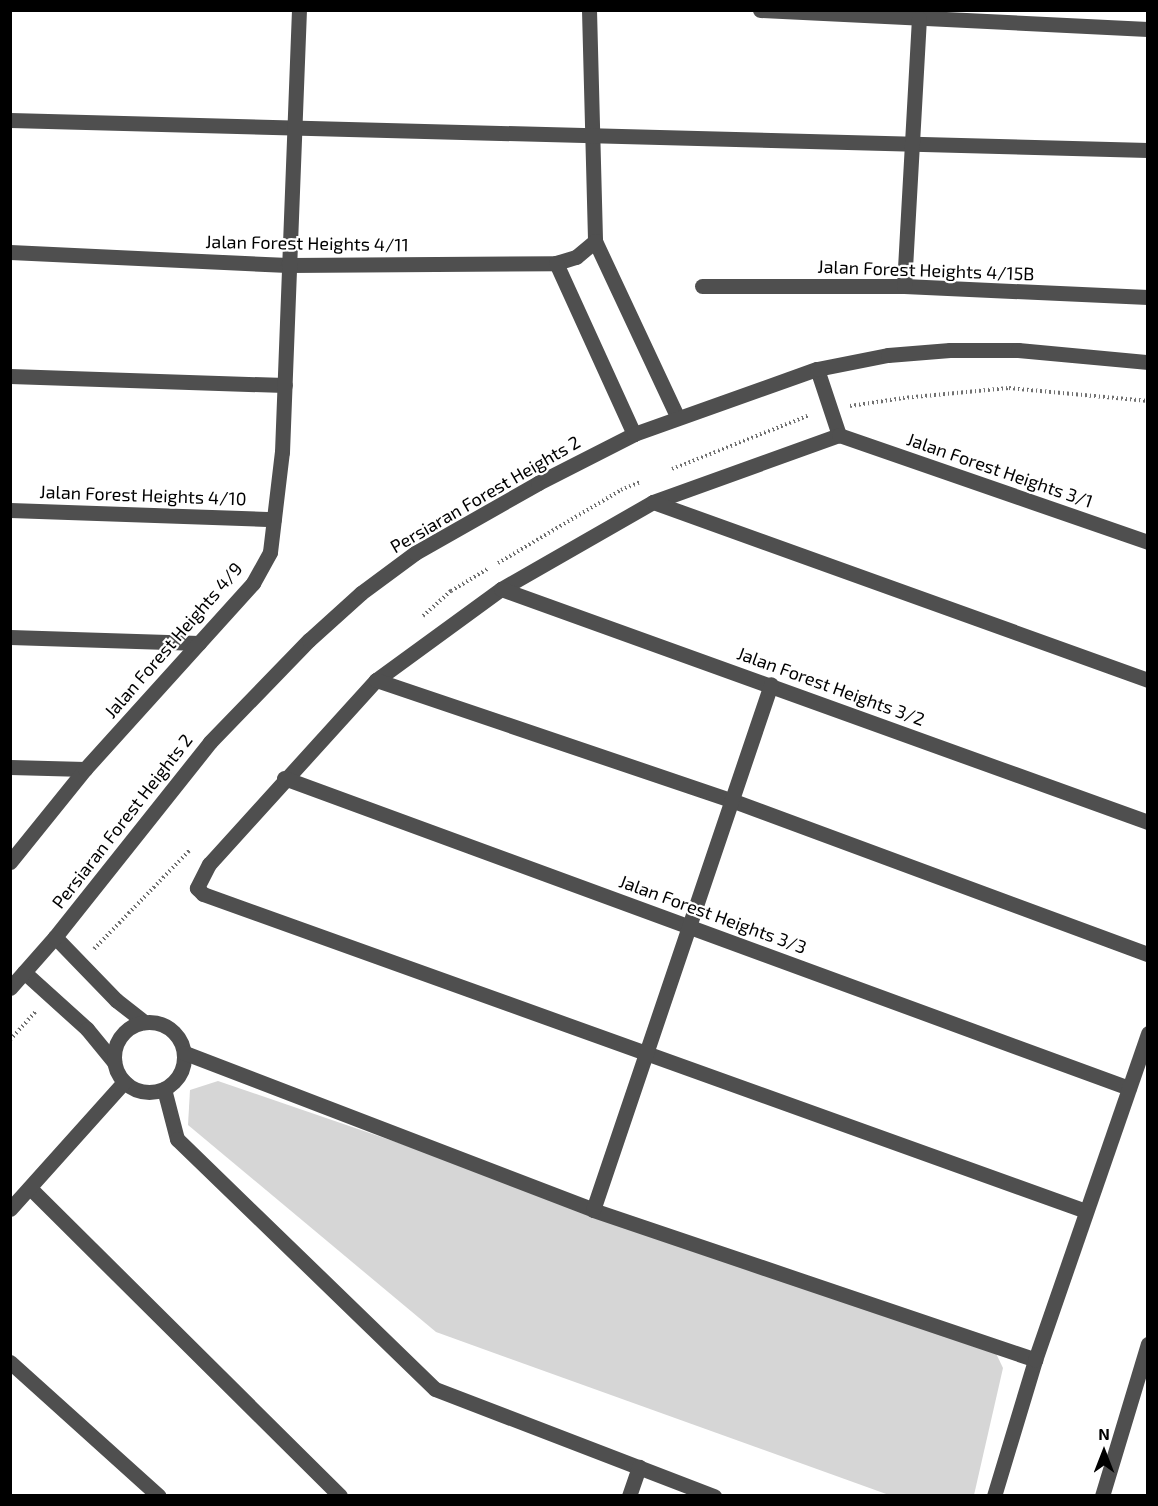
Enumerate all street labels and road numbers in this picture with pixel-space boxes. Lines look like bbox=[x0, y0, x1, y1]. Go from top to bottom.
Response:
street label: Jalan Forest Heights 4/11 bbox=[205, 230, 409, 256]
street label: Jalan Forest Heights 4/15B bbox=[817, 255, 1035, 285]
street label: Jalan Forest Heights 3/1 bbox=[904, 428, 1096, 512]
street label: Persiaran Forest Heights 2 bbox=[386, 431, 584, 557]
street label: Jalan Forest Heights 4/10 bbox=[39, 481, 247, 509]
street label: Jalan Forest Heights 4/9 bbox=[99, 558, 247, 722]
street label: Jalan Forest Heights 3/2 bbox=[734, 642, 928, 730]
street label: Persiaran Forest Heights 2 bbox=[47, 729, 197, 913]
street label: Jalan Forest Heights 3/3 bbox=[616, 870, 810, 958]

